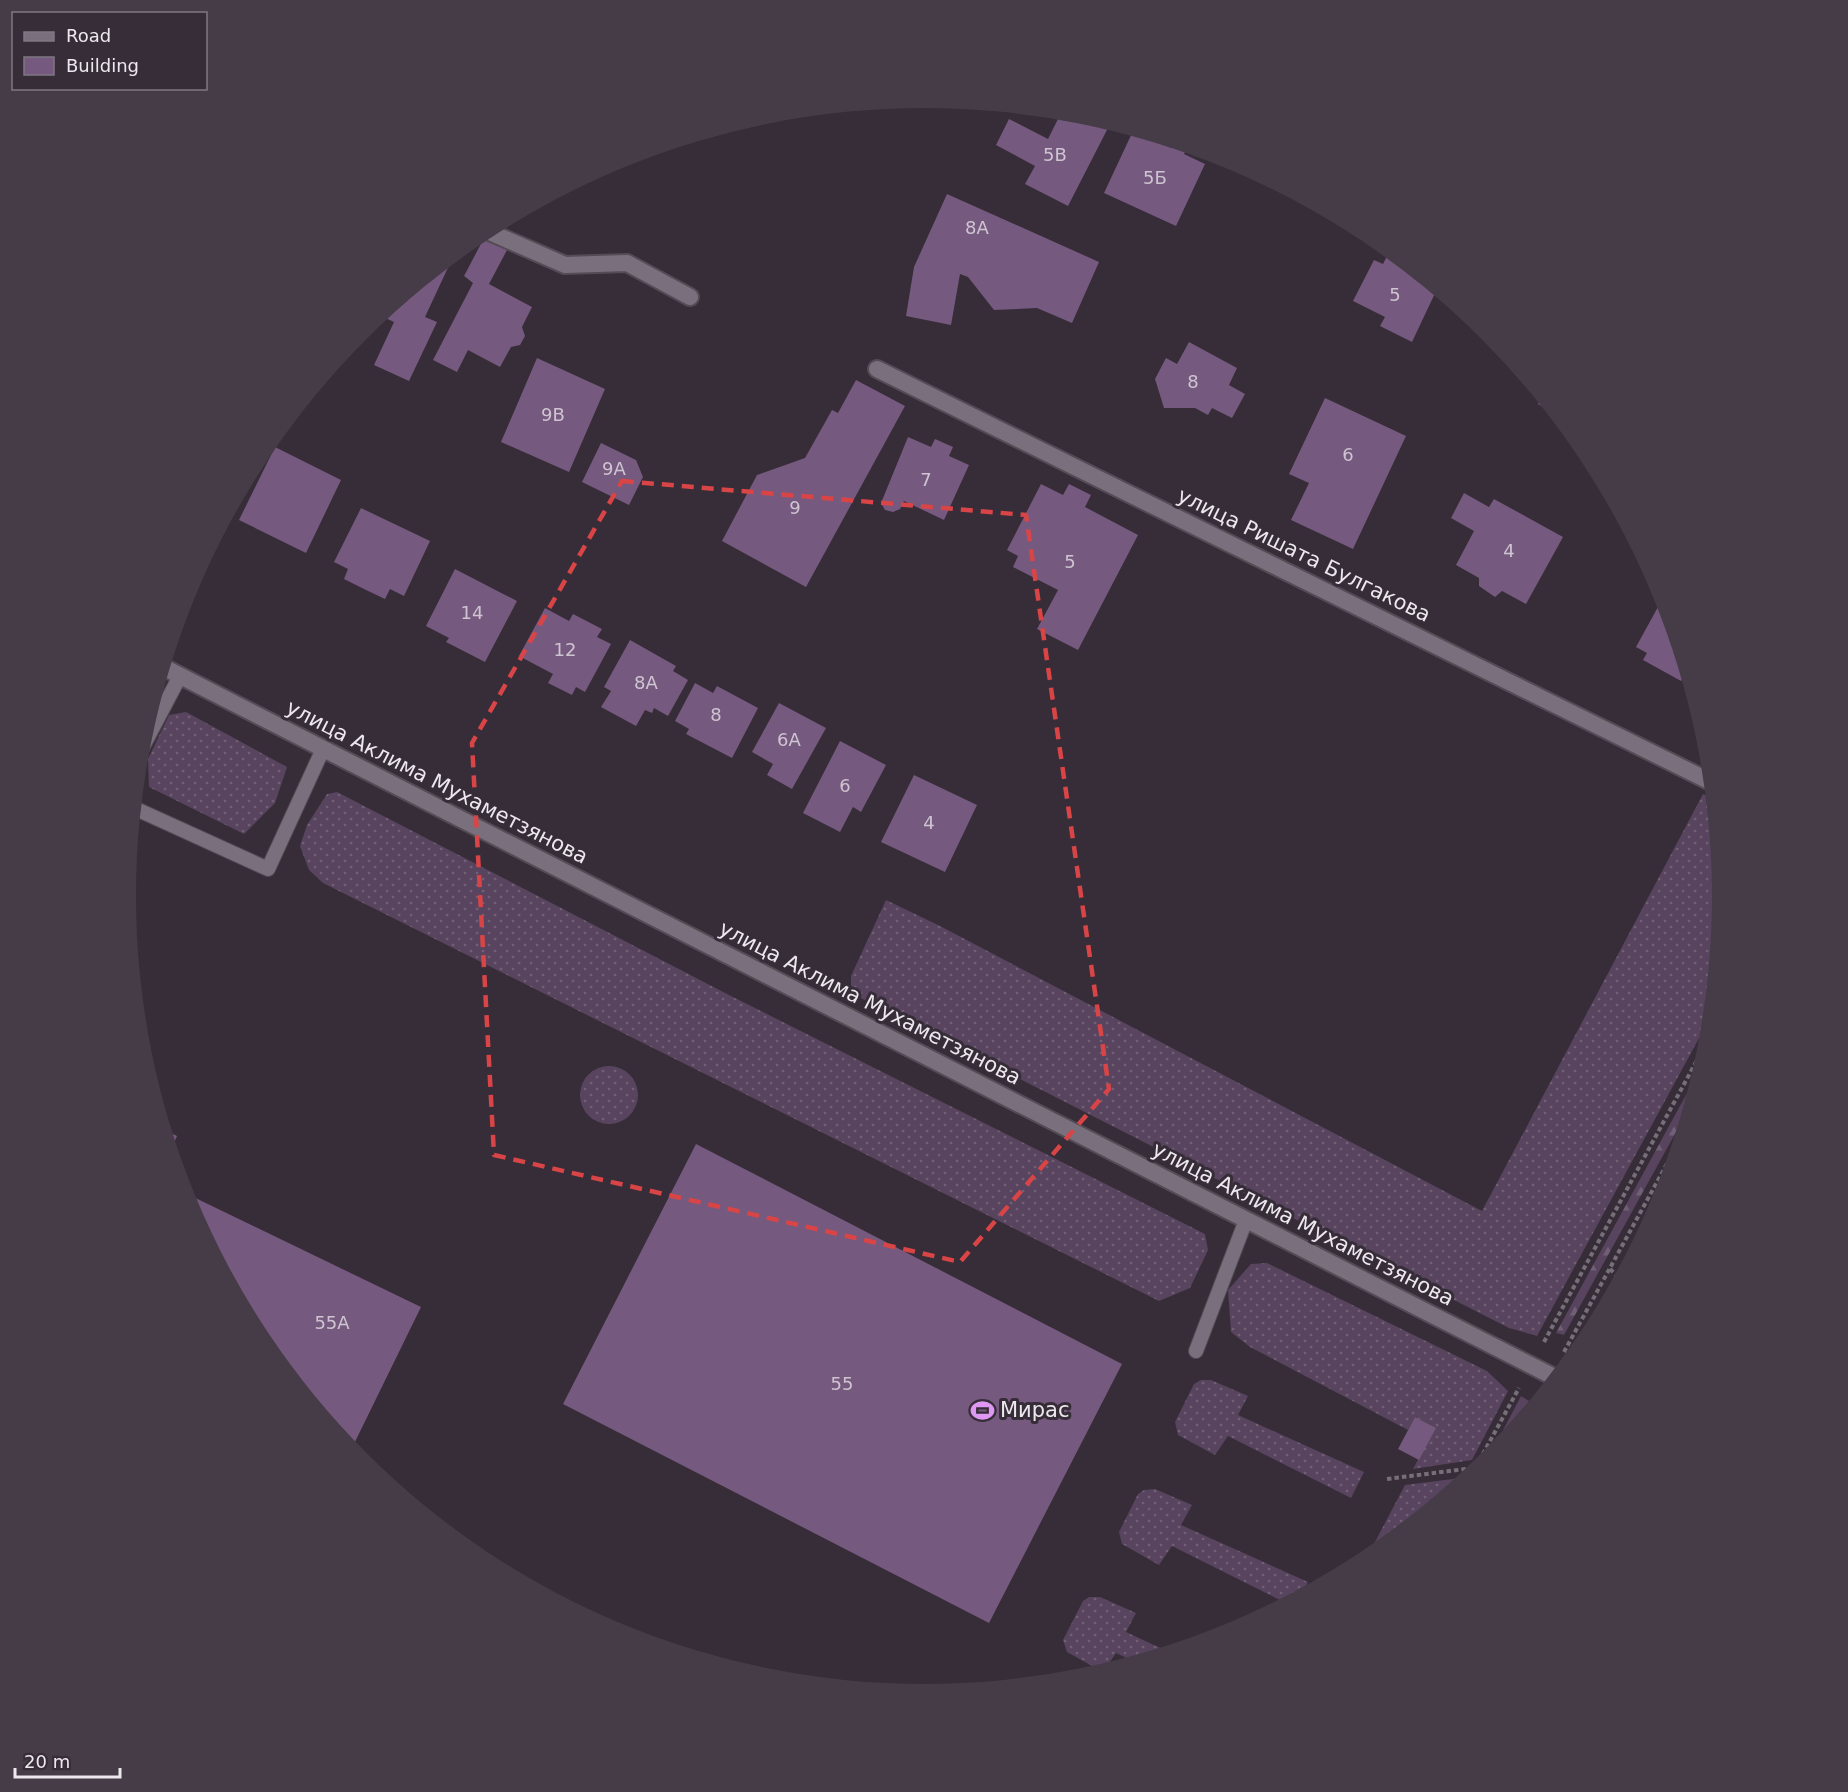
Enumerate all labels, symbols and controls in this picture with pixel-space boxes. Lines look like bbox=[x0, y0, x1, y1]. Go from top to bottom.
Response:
legend bbox=[12, 12, 207, 90]
text: Road bbox=[66, 25, 111, 46]
text: Building bbox=[66, 55, 139, 76]
house number: 5В bbox=[1043, 144, 1067, 165]
house number: 5Б bbox=[1143, 167, 1167, 188]
house number: 8А bbox=[965, 217, 990, 238]
house number: 5 bbox=[1389, 284, 1401, 305]
house number: 8 bbox=[1187, 371, 1199, 392]
house number: 9В bbox=[541, 404, 565, 425]
house number: 6 bbox=[1342, 444, 1354, 465]
house number: 9А bbox=[602, 458, 627, 479]
house number: 7 bbox=[920, 469, 932, 490]
street label: улица Ришата Булгакова bbox=[1174, 483, 1434, 627]
house number: 9 bbox=[789, 497, 801, 518]
house number: 4 bbox=[1503, 540, 1515, 561]
house number: 5 bbox=[1064, 551, 1076, 572]
house number: 14 bbox=[461, 602, 483, 623]
house number: 12 bbox=[554, 639, 576, 660]
house number: 8А bbox=[634, 672, 659, 693]
street label: улица Аклима Мухаметзянова bbox=[282, 695, 592, 869]
house number: 8 bbox=[710, 704, 722, 725]
house number: 6А bbox=[777, 729, 802, 750]
house number: 6 bbox=[839, 775, 851, 796]
house number: 4 bbox=[923, 812, 935, 833]
street label: улица Аклима Мухаметзянова bbox=[715, 916, 1025, 1090]
street label: улица Аклима Мухаметзянова bbox=[1148, 1137, 1458, 1311]
house number: 55А bbox=[314, 1312, 350, 1333]
house number: 55 bbox=[831, 1373, 853, 1394]
sports icon: Мирас bbox=[969, 1397, 995, 1423]
place label: Мирас bbox=[1000, 1398, 1070, 1422]
scale bar bbox=[15, 1741, 120, 1779]
text: 20 m bbox=[24, 1751, 70, 1772]

